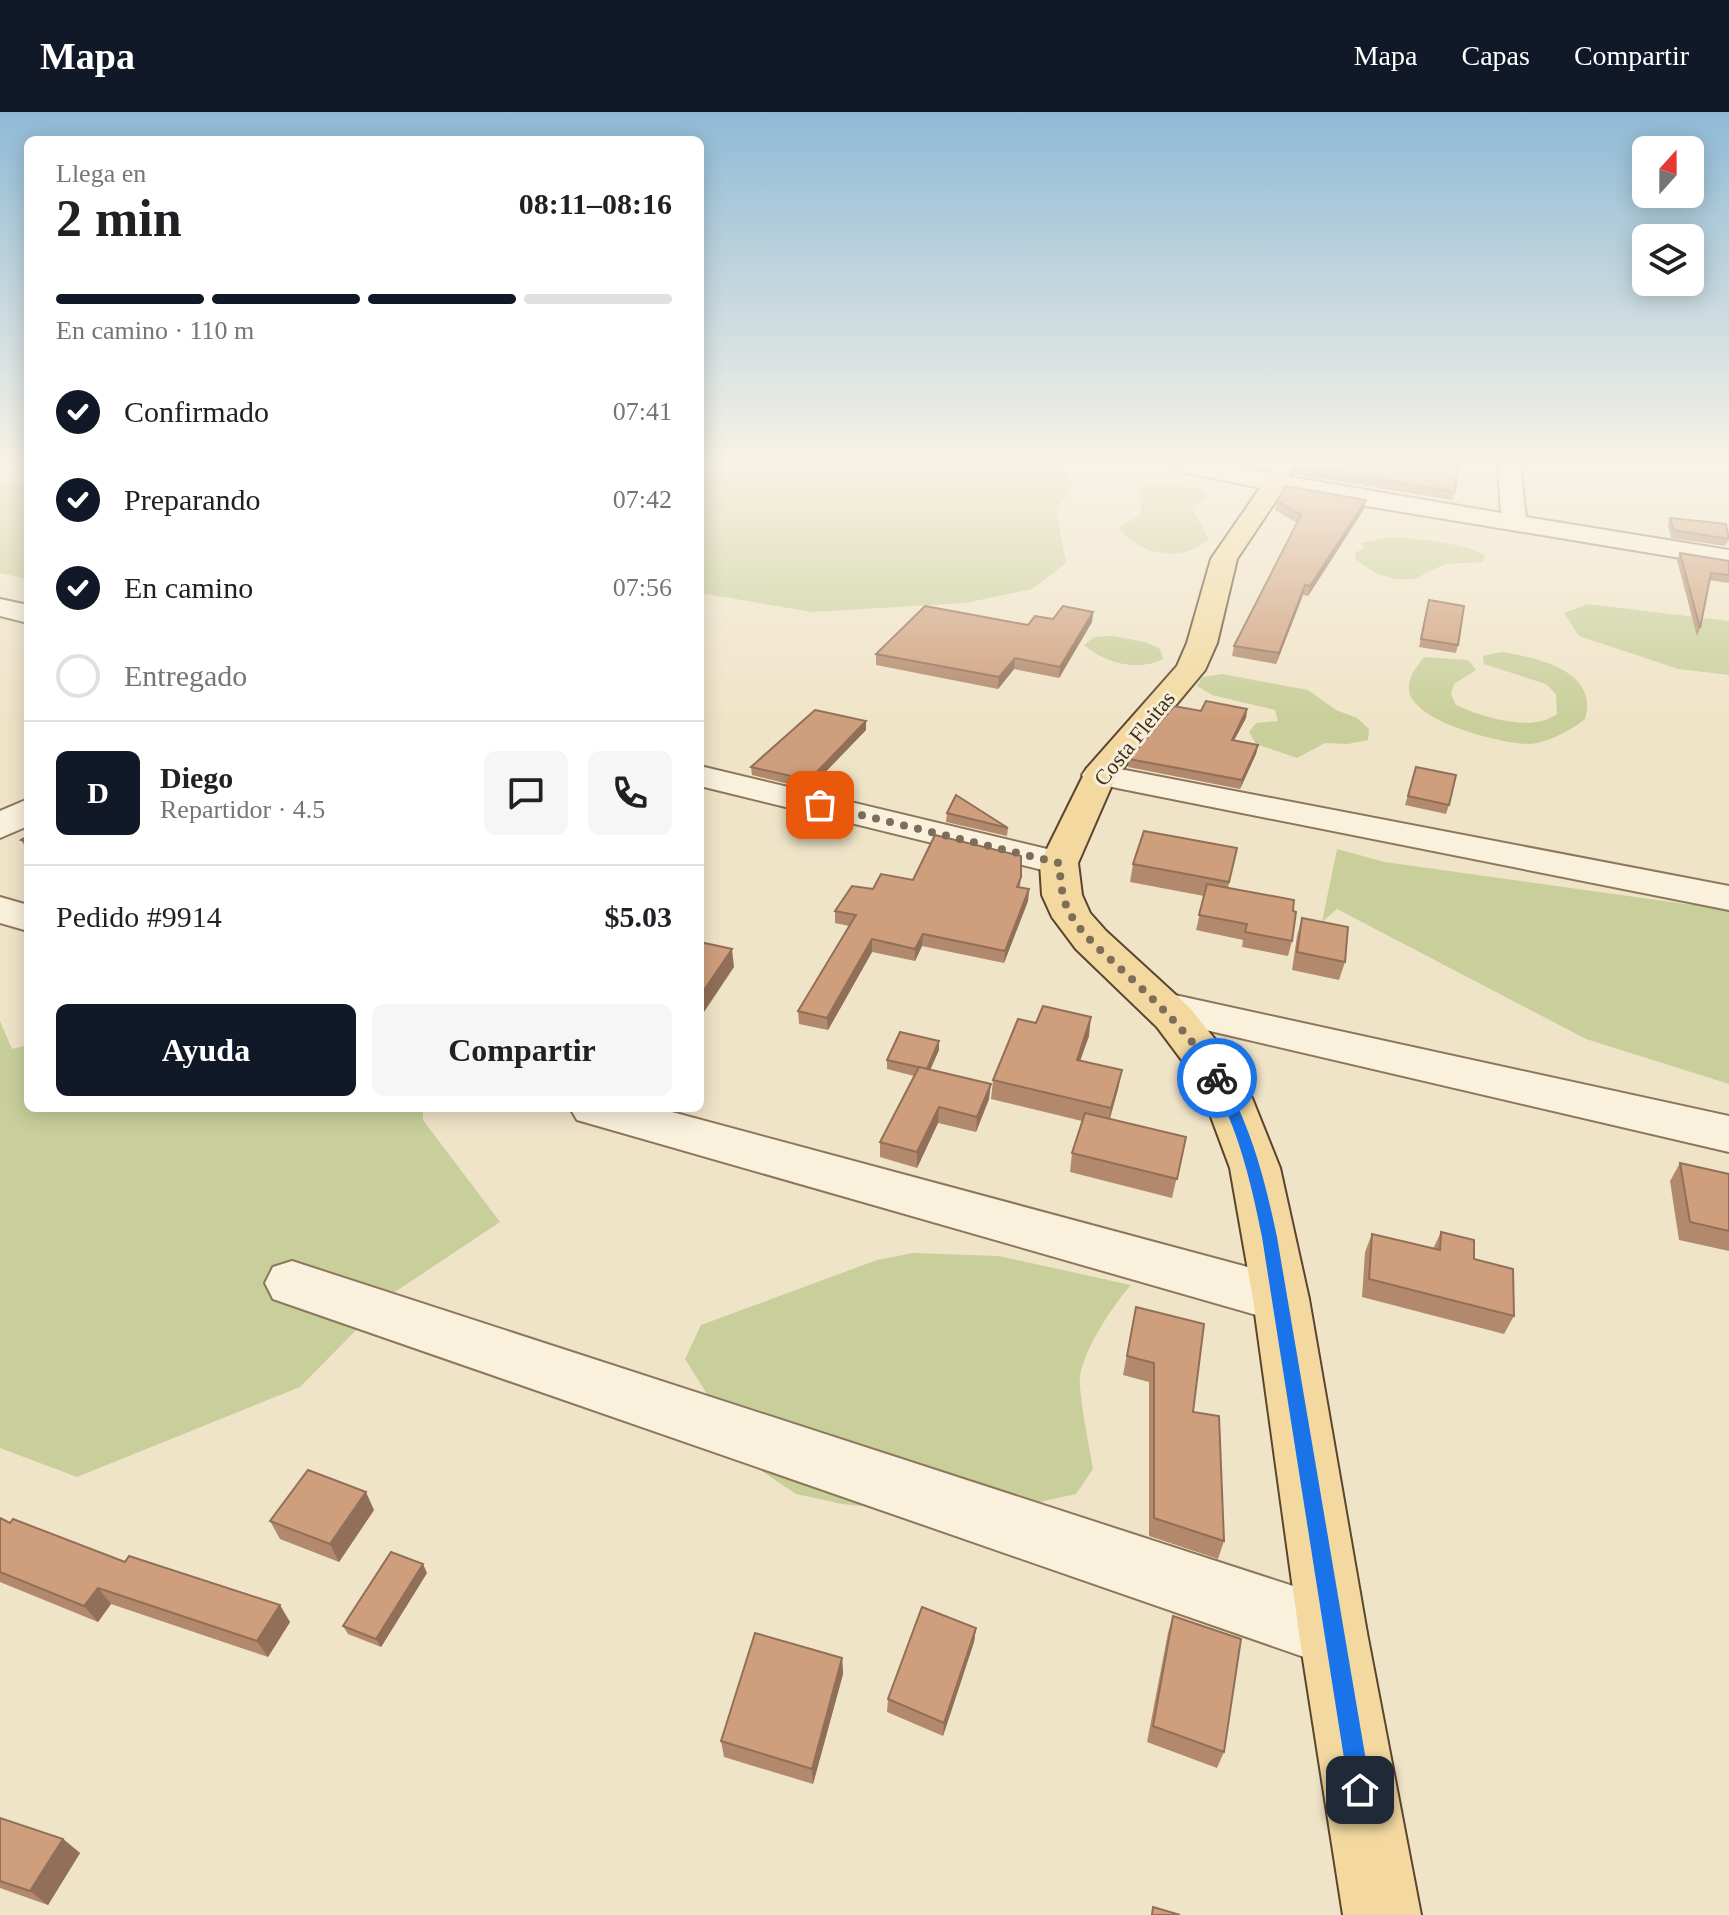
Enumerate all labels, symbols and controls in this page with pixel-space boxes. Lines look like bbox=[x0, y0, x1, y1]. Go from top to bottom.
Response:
text: Mapa bbox=[40, 35, 135, 77]
text: Mapa bbox=[1354, 40, 1417, 71]
text: Capas bbox=[1461, 40, 1530, 71]
text: Compartir bbox=[1574, 40, 1689, 71]
north arrow bbox=[1632, 136, 1704, 208]
map controls bbox=[1632, 136, 1704, 296]
text: Llega en bbox=[56, 159, 146, 188]
text: 08:11–08:16 bbox=[519, 187, 672, 220]
text: 2 min bbox=[56, 190, 182, 247]
button: layers bbox=[1632, 224, 1704, 296]
text: En camino · 110 m bbox=[56, 316, 254, 345]
icon: check bbox=[56, 390, 100, 434]
text: Confirmado bbox=[124, 395, 269, 428]
text: 07:41 bbox=[613, 397, 672, 426]
icon: check bbox=[56, 478, 100, 522]
text: Preparando bbox=[124, 483, 261, 516]
text: 07:42 bbox=[613, 485, 672, 514]
icon: check bbox=[56, 566, 100, 610]
text: En camino bbox=[124, 571, 253, 604]
text: 07:56 bbox=[613, 573, 672, 602]
text: Entregado bbox=[124, 659, 247, 692]
street label: Costa Fleitas bbox=[1089, 686, 1180, 791]
button: chat bbox=[484, 751, 568, 835]
button: phone bbox=[588, 751, 672, 835]
text: Diego bbox=[160, 761, 233, 794]
pin bbox=[786, 771, 854, 839]
text: D bbox=[87, 776, 109, 809]
icon: bag bbox=[798, 783, 842, 827]
text: Repartidor · 4.5 bbox=[160, 795, 325, 824]
text: Pedido #9914 bbox=[56, 900, 222, 933]
text: $5.03 bbox=[605, 900, 672, 933]
button: Ayuda bbox=[56, 1004, 356, 1096]
button: Compartir bbox=[372, 1004, 672, 1096]
courier bbox=[1177, 1038, 1257, 1118]
icon: bike bbox=[1195, 1056, 1239, 1100]
pin bbox=[1326, 1756, 1394, 1824]
icon: home bbox=[1338, 1768, 1382, 1812]

